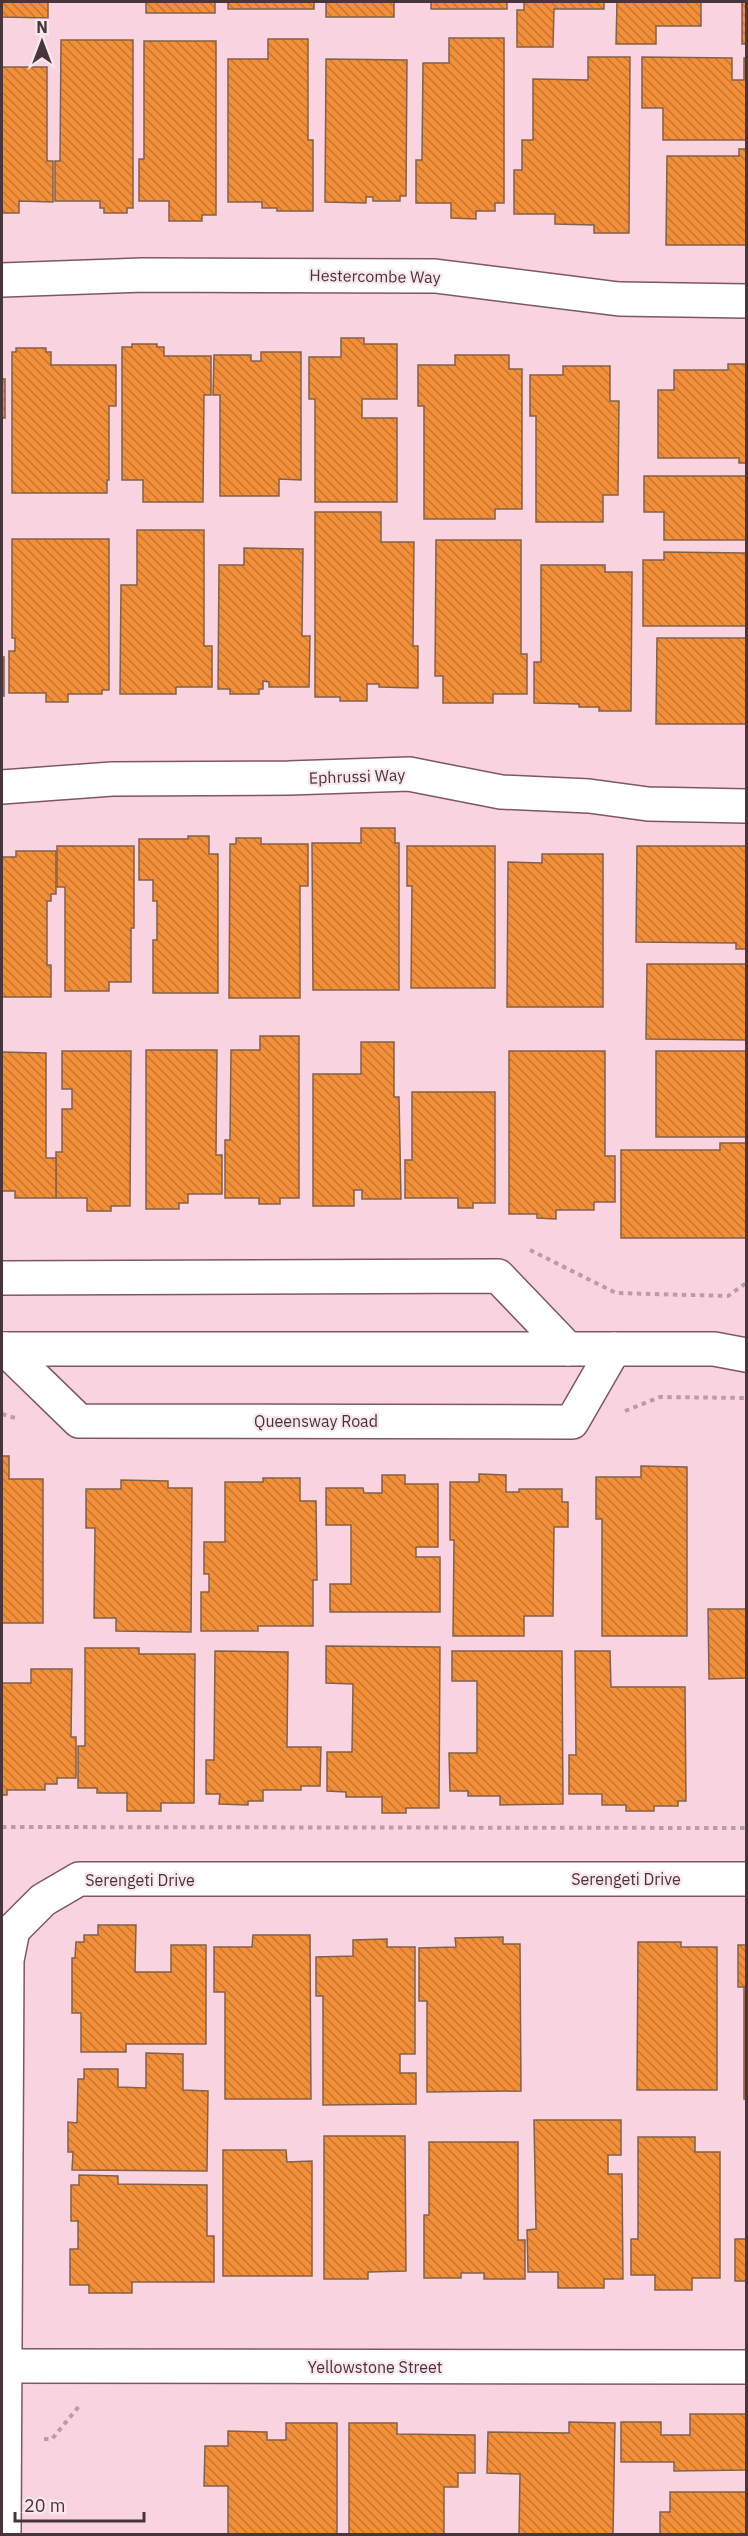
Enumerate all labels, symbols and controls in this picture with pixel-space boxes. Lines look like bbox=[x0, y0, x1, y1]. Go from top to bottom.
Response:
north arrow bbox=[12, 12, 72, 72]
text: N bbox=[36, 17, 48, 37]
street label: Hestercombe Way bbox=[309, 265, 441, 287]
street label: Ephrussi Way bbox=[308, 764, 406, 788]
street label: Queensway Road bbox=[254, 1411, 378, 1431]
street label: Serengeti Drive bbox=[571, 1869, 681, 1889]
street label: Serengeti Drive bbox=[85, 1870, 195, 1890]
street label: Yellowstone Street bbox=[308, 2357, 442, 2377]
scale bar bbox=[15, 2485, 144, 2523]
text: 20 m bbox=[24, 2494, 66, 2517]

